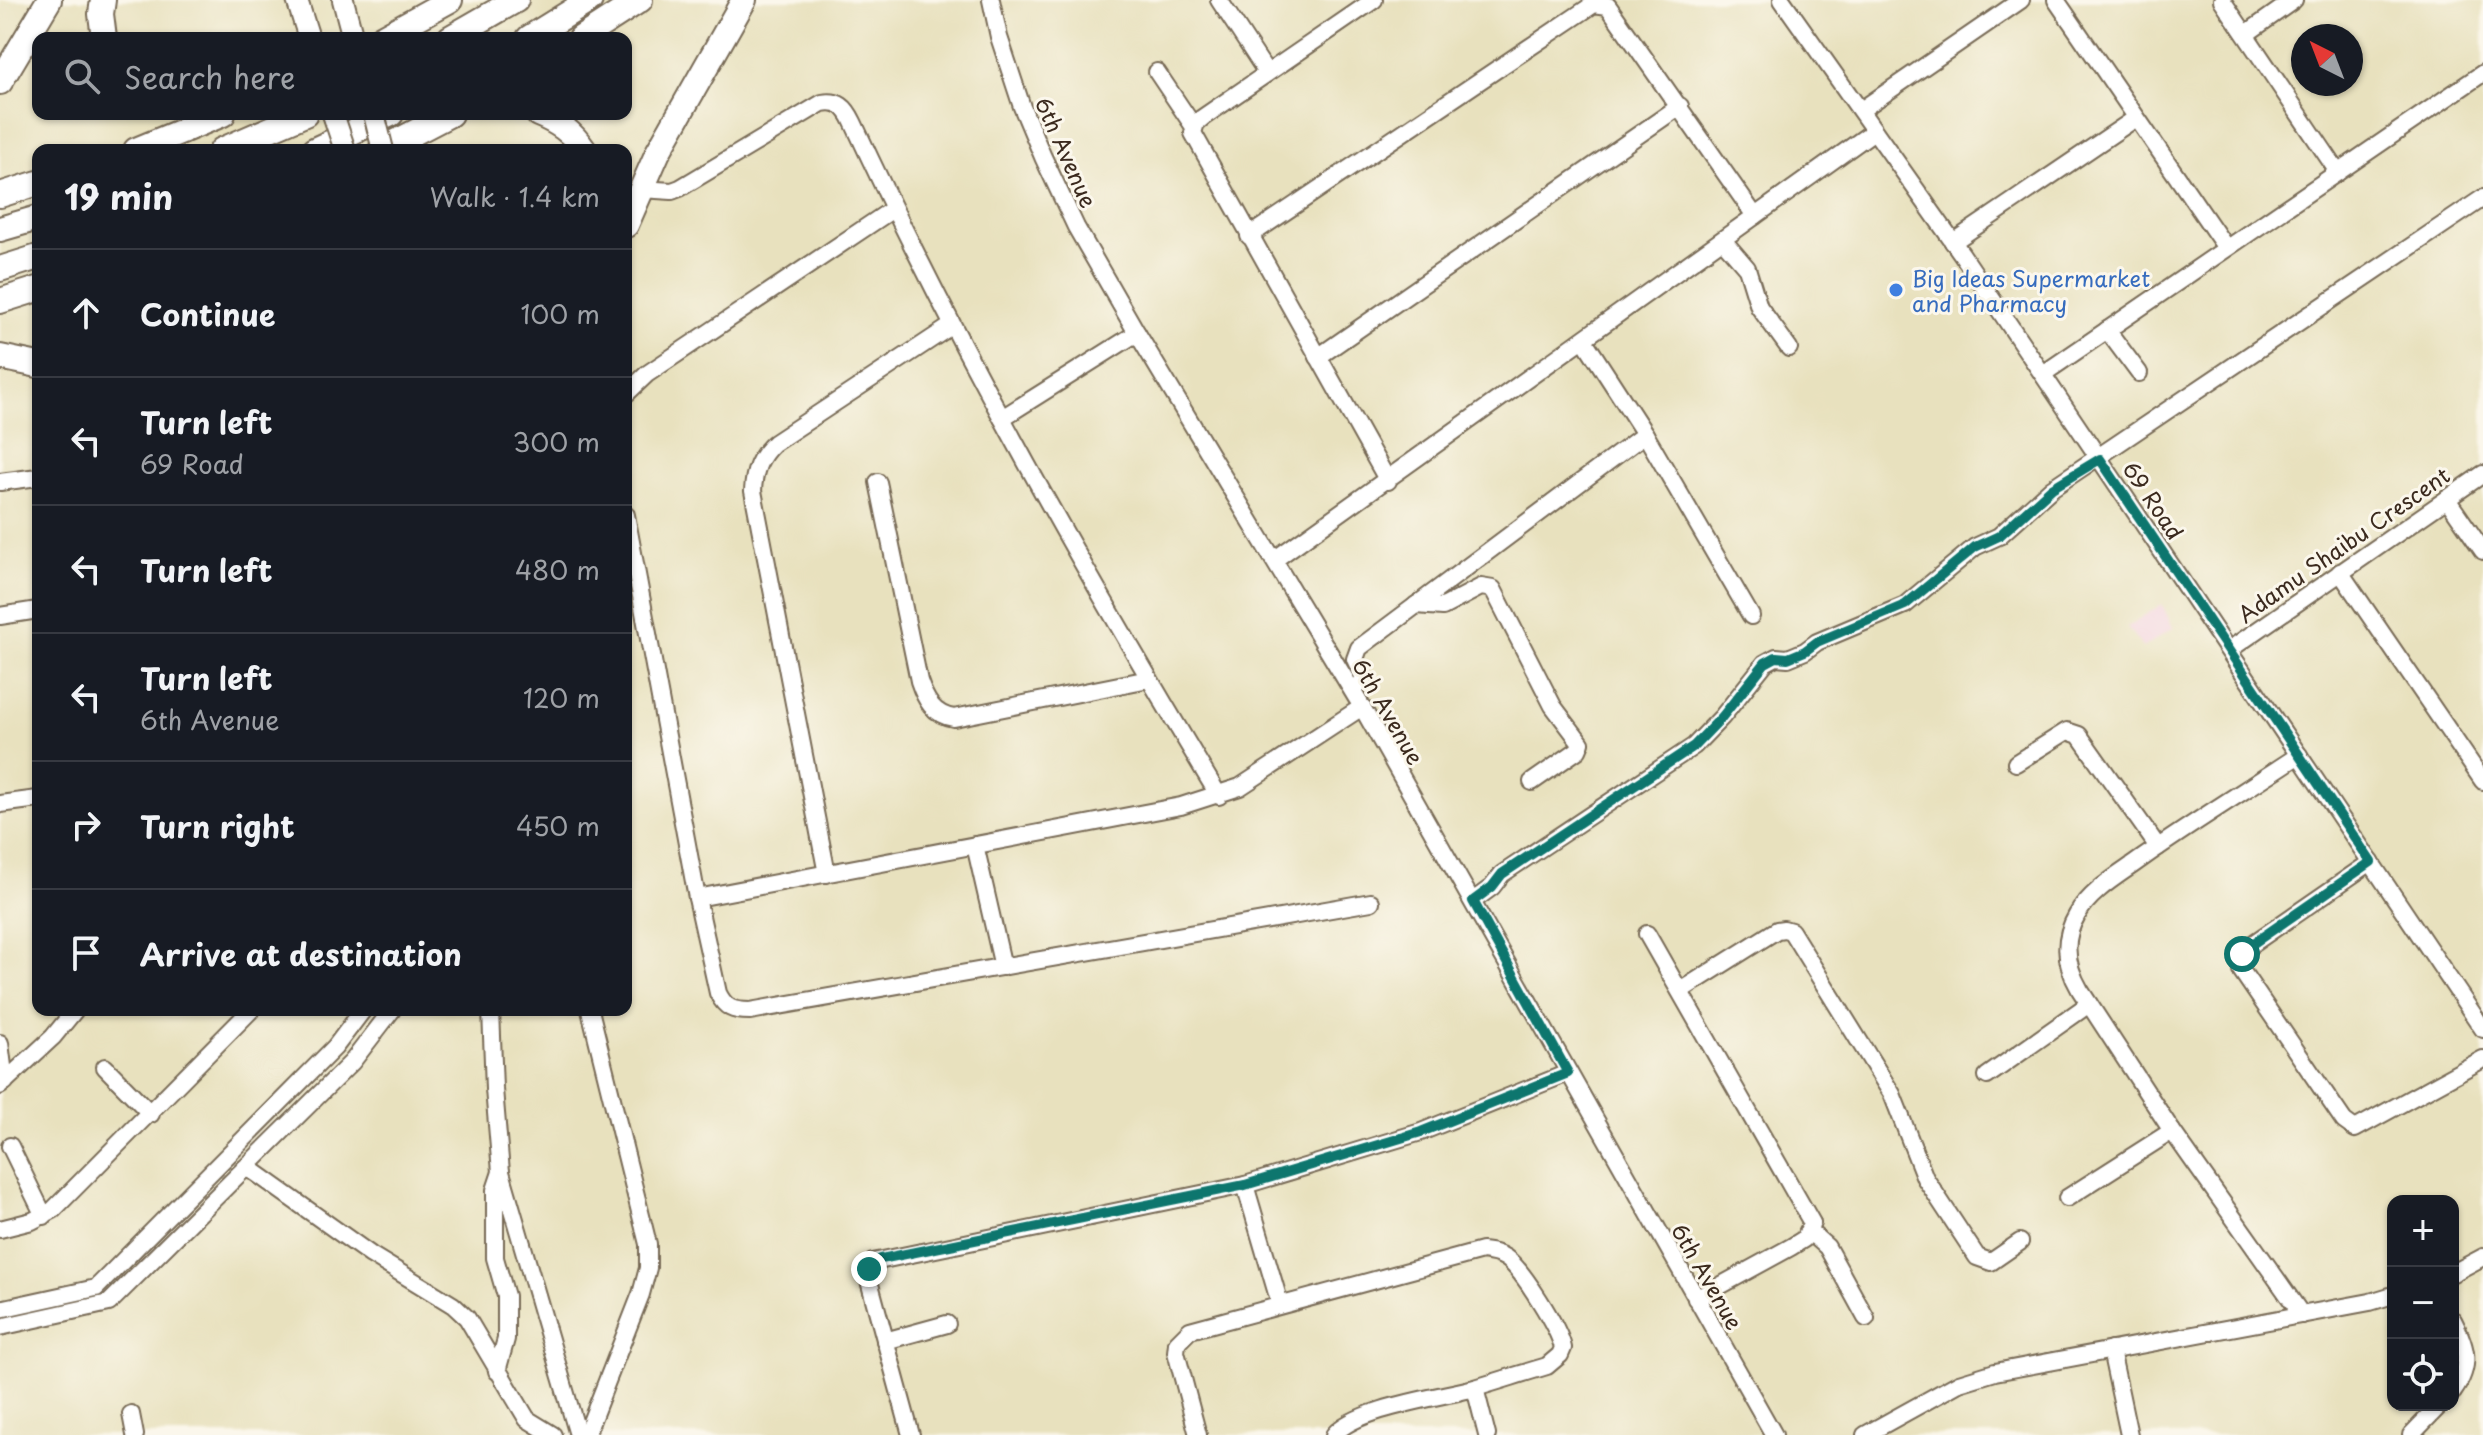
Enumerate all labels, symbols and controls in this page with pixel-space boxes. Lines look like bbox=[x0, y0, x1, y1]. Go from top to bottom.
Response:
north arrow bbox=[2291, 24, 2363, 96]
search box bbox=[32, 32, 632, 120]
icon: search bbox=[60, 54, 104, 98]
text: Search here bbox=[124, 54, 296, 99]
street label: 6th Avenue bbox=[1028, 91, 1106, 213]
text: 19 min bbox=[64, 170, 173, 222]
text: Walk · 1.4 km bbox=[430, 177, 600, 216]
place label: Big Ideas Supermarket and Pharmacy bbox=[1912, 261, 2150, 319]
marker: Big Ideas Supermarket and Pharmacy bbox=[1887, 281, 1905, 299]
icon: ahead bbox=[64, 291, 108, 335]
text: Continue bbox=[140, 291, 275, 336]
text: 100 m bbox=[520, 294, 600, 333]
text: Turn left bbox=[140, 399, 272, 444]
icon: left bbox=[64, 419, 108, 463]
text: 300 m bbox=[513, 422, 600, 461]
text: 69 Road bbox=[140, 444, 244, 483]
street label: 69 Road bbox=[2116, 454, 2192, 546]
street label: Adamu Shaibu Crescent bbox=[2230, 458, 2456, 630]
icon: left bbox=[64, 547, 108, 591]
text: Turn left bbox=[140, 547, 272, 592]
text: 480 m bbox=[515, 550, 600, 589]
street label: 6th Avenue bbox=[1345, 652, 1433, 770]
text: Turn left bbox=[140, 655, 272, 700]
icon: left bbox=[64, 675, 108, 719]
text: 120 m bbox=[523, 678, 600, 717]
text: 6th Avenue bbox=[140, 700, 279, 739]
icon: right bbox=[64, 803, 108, 847]
text: Turn right bbox=[140, 803, 295, 848]
text: 450 m bbox=[516, 806, 600, 845]
icon: arrive bbox=[64, 931, 108, 975]
text: Arrive at destination bbox=[140, 931, 462, 976]
route start bbox=[2224, 936, 2260, 972]
map controls bbox=[2387, 1195, 2459, 1411]
button: + bbox=[2387, 1195, 2459, 1267]
street label: 6th Avenue bbox=[1664, 1217, 1752, 1335]
route end bbox=[851, 1251, 887, 1287]
button: − bbox=[2387, 1267, 2459, 1339]
button: locate bbox=[2387, 1339, 2459, 1411]

